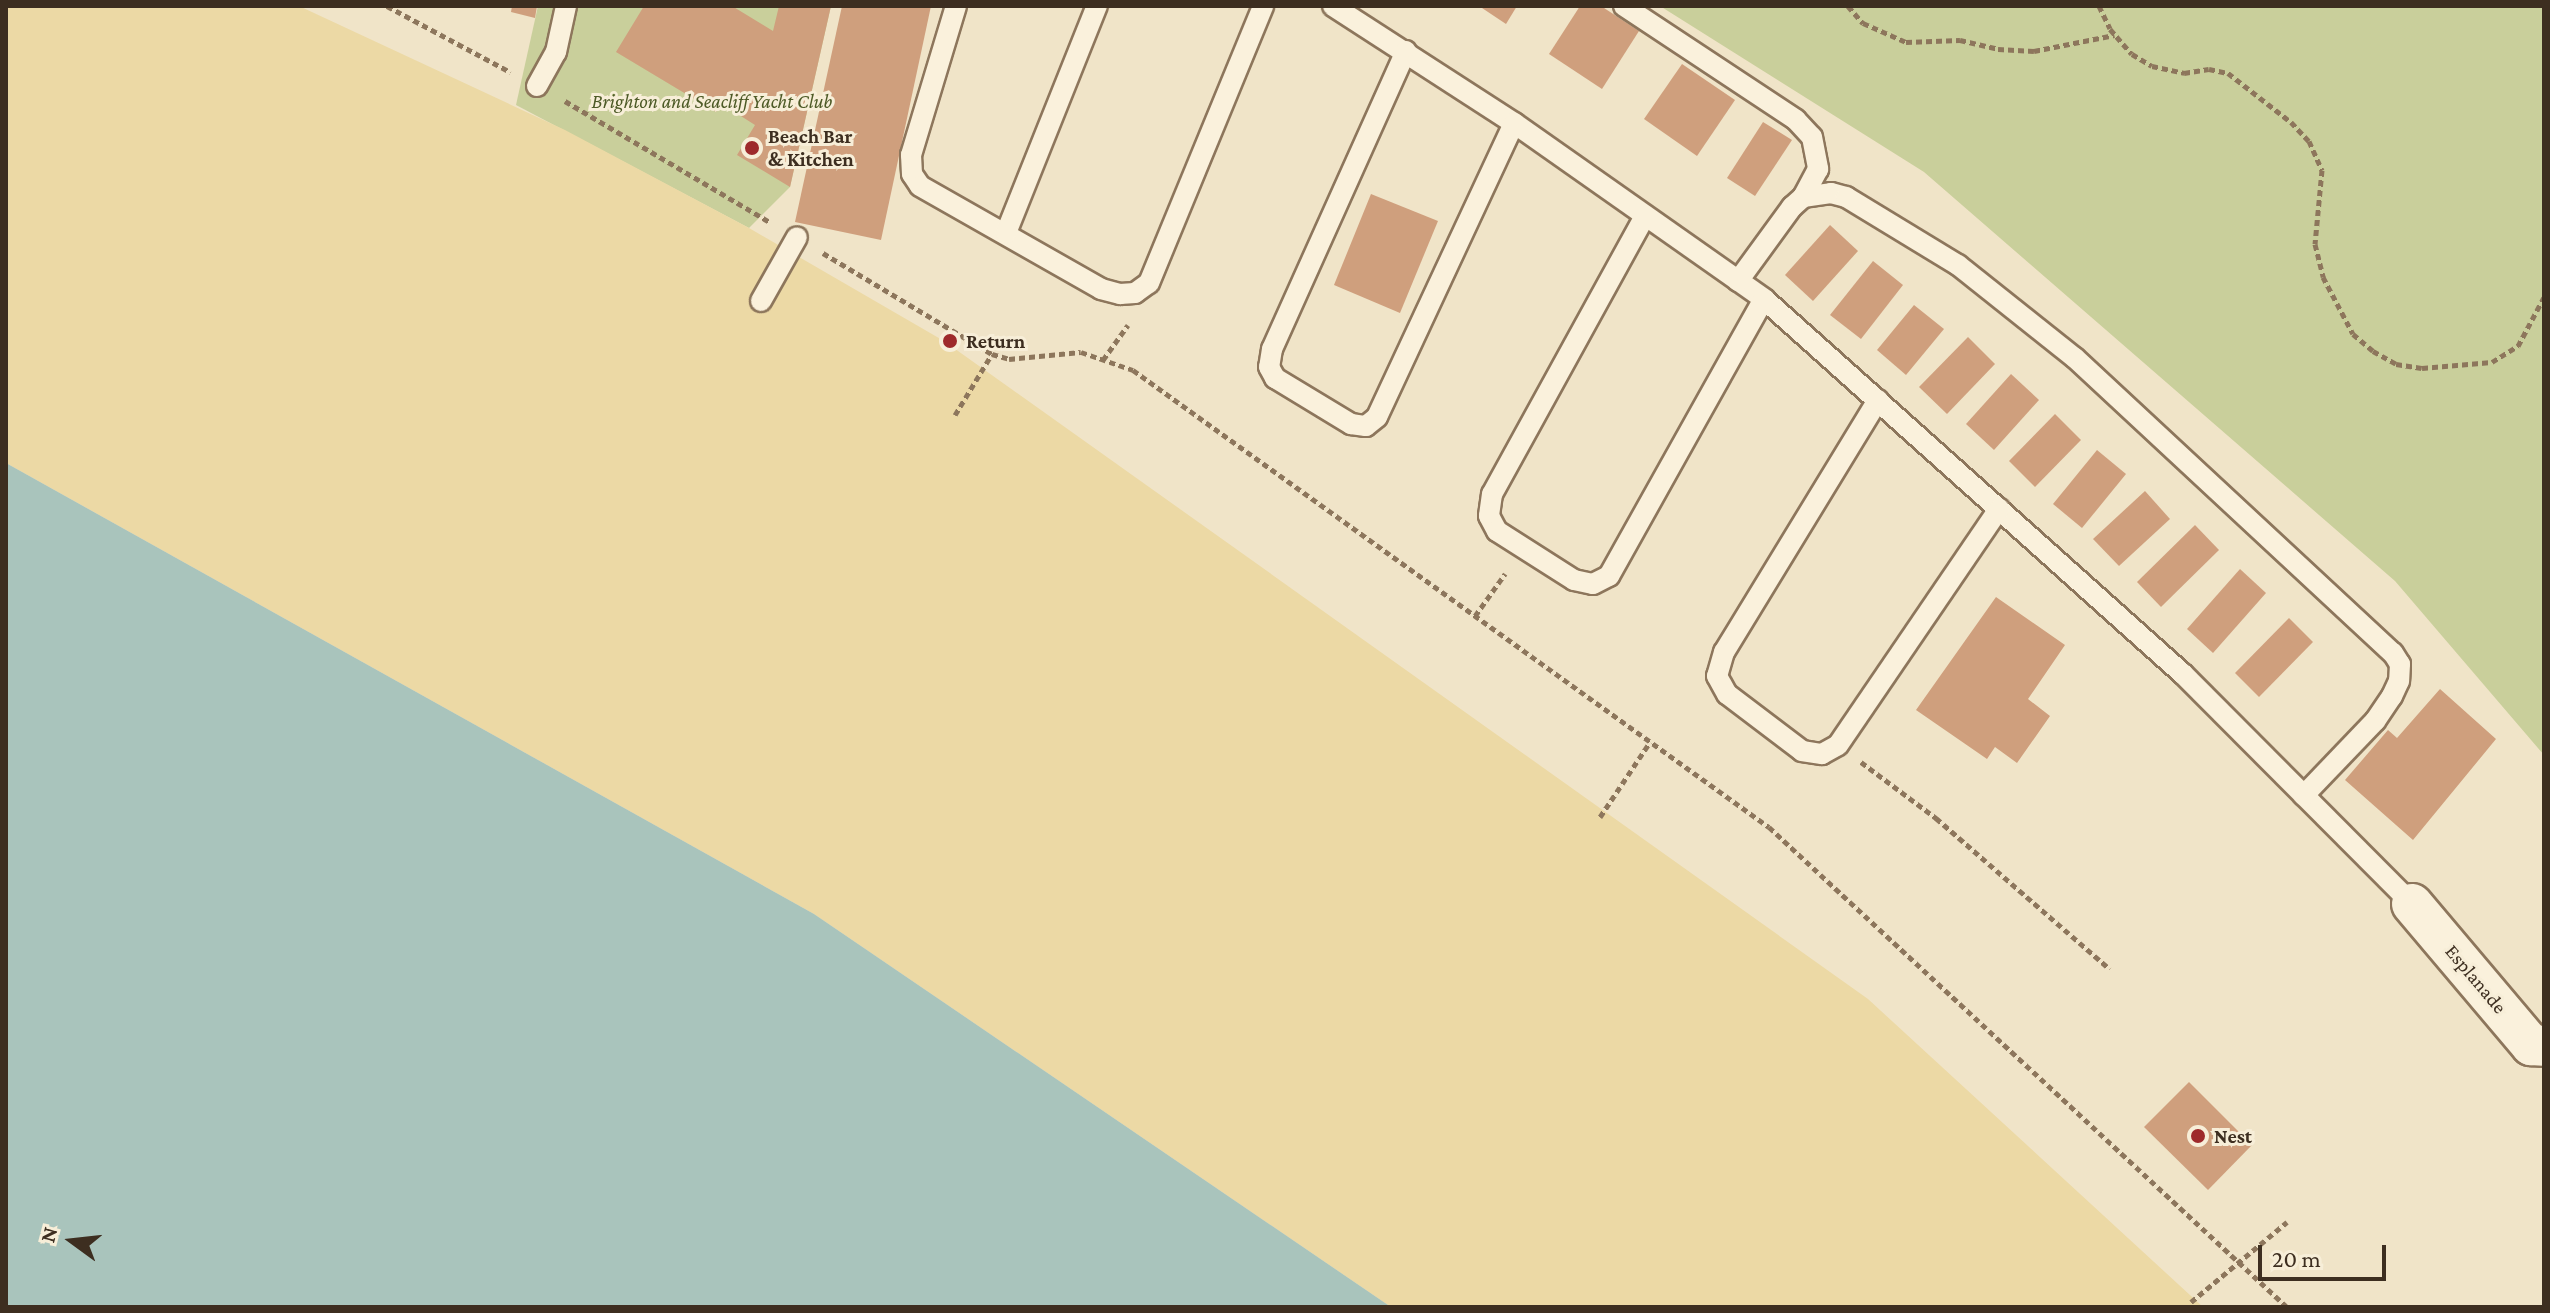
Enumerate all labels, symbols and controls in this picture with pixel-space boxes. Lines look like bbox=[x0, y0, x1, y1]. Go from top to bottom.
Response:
park label: Brighton and Seacliff Yacht Club bbox=[592, 89, 832, 113]
place label: Beach Bar & Kitchen bbox=[768, 124, 854, 171]
marker: Beach Bar & Kitchen bbox=[743, 139, 761, 157]
place label: Return bbox=[966, 329, 1025, 353]
marker: Return bbox=[941, 332, 959, 350]
street label: Esplanade bbox=[2440, 939, 2512, 1019]
place label: Nest bbox=[2214, 1124, 2252, 1148]
marker: Nest bbox=[2189, 1127, 2207, 1145]
north arrow bbox=[32, 1201, 112, 1281]
text: N bbox=[34, 1224, 62, 1245]
scale bar bbox=[2262, 1229, 2390, 1279]
text: 20 m bbox=[2272, 1245, 2321, 1272]

